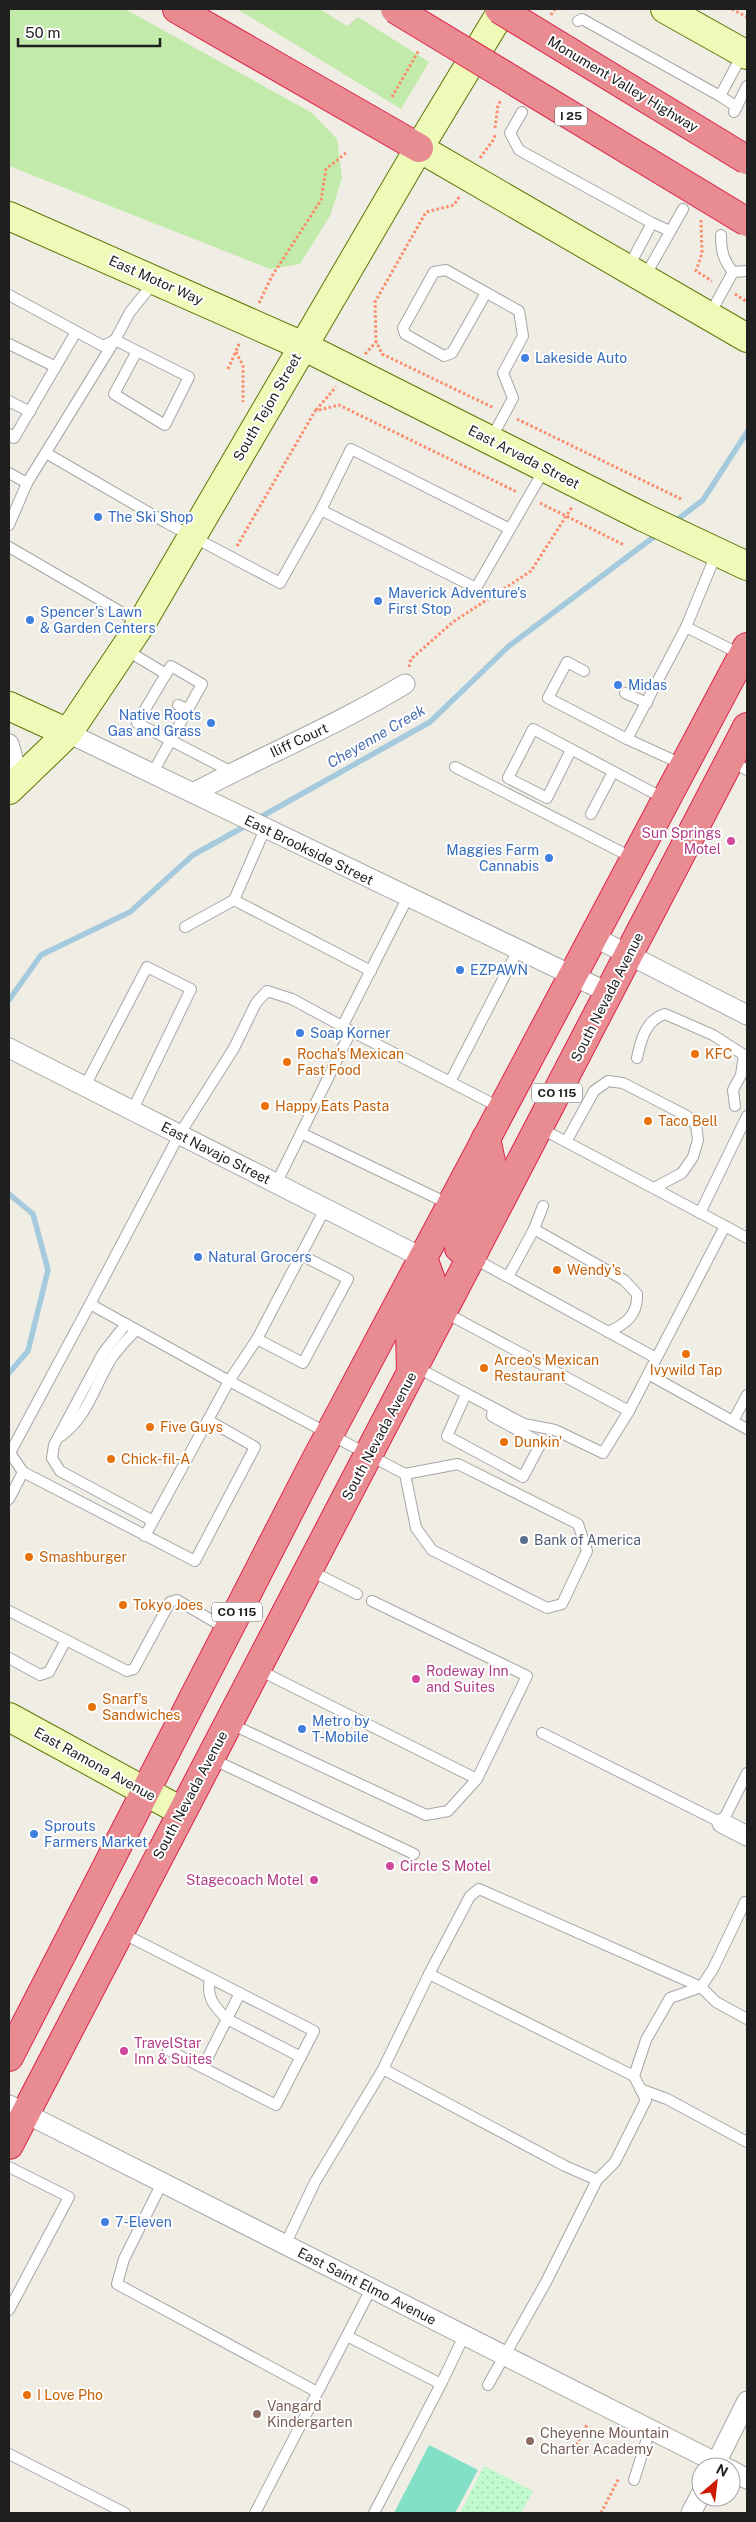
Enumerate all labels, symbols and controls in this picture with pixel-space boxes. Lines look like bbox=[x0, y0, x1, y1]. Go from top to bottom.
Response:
scale bar bbox=[18, 15, 160, 47]
text: 50 m bbox=[25, 24, 60, 41]
street label: Monument Valley Highway bbox=[545, 33, 701, 136]
road number: I 25 bbox=[555, 106, 587, 125]
street label: East Motor Way bbox=[106, 252, 206, 308]
street label: South Tejon Street bbox=[230, 350, 304, 464]
place label: Lakeside Auto bbox=[535, 350, 627, 366]
marker: Lakeside Auto bbox=[519, 352, 531, 364]
street label: East Arvada Street bbox=[466, 422, 582, 492]
place label: The Ski Shop bbox=[108, 509, 193, 525]
marker: The Ski Shop bbox=[92, 511, 104, 523]
place label: Maverick Adventure's First Stop bbox=[388, 585, 527, 617]
marker: Maverick Adventure's First Stop bbox=[372, 595, 384, 607]
place label: Spencer’s Lawn & Garden Centers bbox=[40, 604, 155, 636]
marker: Spencer’s Lawn & Garden Centers bbox=[24, 614, 36, 626]
place label: Midas bbox=[628, 677, 667, 693]
marker: Midas bbox=[612, 679, 624, 691]
water label: Cheyenne Creek bbox=[324, 701, 429, 771]
place label: Native Roots Gas and Grass bbox=[108, 707, 201, 739]
marker: Native Roots Gas and Grass bbox=[205, 717, 217, 729]
street label: Iliff Court bbox=[267, 720, 331, 760]
street label: East Brookside Street bbox=[242, 812, 376, 888]
place label: Sun Springs Motel bbox=[642, 825, 721, 857]
marker: Sun Springs Motel bbox=[725, 835, 737, 847]
place label: Maggies Farm Cannabis bbox=[446, 842, 539, 874]
marker: Maggies Farm Cannabis bbox=[543, 852, 555, 864]
street label: South Nevada Avenue bbox=[567, 930, 647, 1064]
place label: EZPAWN bbox=[470, 962, 528, 978]
marker: EZPAWN bbox=[454, 964, 466, 976]
place label: Soap Korner bbox=[310, 1025, 391, 1041]
marker: Soap Korner bbox=[294, 1027, 306, 1039]
place label: Rocha's Mexican Fast Food bbox=[297, 1046, 404, 1078]
place label: KFC bbox=[705, 1046, 733, 1062]
marker: KFC bbox=[689, 1048, 701, 1060]
marker: Rocha's Mexican Fast Food bbox=[281, 1056, 293, 1068]
road number: CO 115 bbox=[532, 1084, 582, 1102]
place label: Happy Eats Pasta bbox=[275, 1098, 389, 1114]
marker: Happy Eats Pasta bbox=[259, 1100, 271, 1112]
place label: Taco Bell bbox=[658, 1113, 718, 1129]
marker: Taco Bell bbox=[642, 1115, 654, 1127]
street label: East Navajo Street bbox=[159, 1119, 273, 1187]
place label: Natural Grocers bbox=[208, 1249, 312, 1265]
marker: Natural Grocers bbox=[192, 1251, 204, 1263]
place label: Wendy's bbox=[567, 1262, 621, 1278]
marker: Wendy's bbox=[551, 1264, 563, 1276]
marker: Ivywild Tap bbox=[680, 1348, 692, 1360]
place label: Arceo's Mexican Restaurant bbox=[494, 1352, 599, 1384]
marker: Arceo's Mexican Restaurant bbox=[478, 1362, 490, 1374]
place label: Ivywild Tap bbox=[650, 1362, 722, 1378]
street label: South Nevada Avenue bbox=[338, 1369, 420, 1503]
place label: Five Guys bbox=[160, 1419, 223, 1435]
marker: Five Guys bbox=[144, 1421, 156, 1433]
place label: Dunkin' bbox=[514, 1434, 562, 1450]
marker: Dunkin' bbox=[498, 1436, 510, 1448]
place label: Chick-fil-A bbox=[121, 1451, 190, 1467]
marker: Chick-fil-A bbox=[105, 1453, 117, 1465]
place label: Bank of America bbox=[534, 1532, 641, 1548]
marker: Bank of America bbox=[518, 1534, 530, 1546]
place label: Smashburger bbox=[39, 1549, 127, 1565]
marker: Smashburger bbox=[23, 1551, 35, 1563]
place label: Tokyo Joes bbox=[133, 1597, 203, 1613]
marker: Tokyo Joes bbox=[117, 1599, 129, 1611]
road number: CO 115 bbox=[212, 1602, 262, 1621]
place label: Rodeway Inn and Suites bbox=[426, 1663, 509, 1695]
marker: Rodeway Inn and Suites bbox=[410, 1673, 422, 1685]
place label: Snarf's Sandwiches bbox=[102, 1691, 180, 1723]
marker: Snarf's Sandwiches bbox=[86, 1701, 98, 1713]
place label: Metro by T-Mobile bbox=[312, 1713, 370, 1745]
marker: Metro by T-Mobile bbox=[296, 1723, 308, 1735]
street label: East Ramona Avenue bbox=[31, 1724, 159, 1804]
street label: South Nevada Avenue bbox=[149, 1728, 231, 1862]
place label: Sprouts Farmers Market bbox=[44, 1818, 147, 1850]
marker: Sprouts Farmers Market bbox=[28, 1828, 40, 1840]
place label: Circle S Motel bbox=[400, 1858, 491, 1874]
marker: Circle S Motel bbox=[384, 1860, 396, 1872]
place label: Stagecoach Motel bbox=[186, 1872, 304, 1888]
marker: Stagecoach Motel bbox=[308, 1874, 320, 1886]
place label: TravelStar Inn & Suites bbox=[134, 2035, 212, 2067]
marker: TravelStar Inn & Suites bbox=[118, 2045, 130, 2057]
place label: 7-Eleven bbox=[115, 2214, 172, 2230]
marker: 7-Eleven bbox=[99, 2216, 111, 2228]
street label: East Saint Elmo Avenue bbox=[295, 2244, 439, 2328]
place label: I Love Pho bbox=[37, 2387, 103, 2403]
marker: I Love Pho bbox=[21, 2389, 33, 2401]
place label: Vangard Kindergarten bbox=[267, 2398, 353, 2430]
marker: Vangard Kindergarten bbox=[251, 2408, 263, 2420]
place label: Cheyenne Mountain Charter Academy bbox=[540, 2425, 669, 2457]
marker: Cheyenne Mountain Charter Academy bbox=[524, 2435, 536, 2447]
north arrow bbox=[691, 2457, 741, 2507]
text: N bbox=[714, 2461, 731, 2480]

